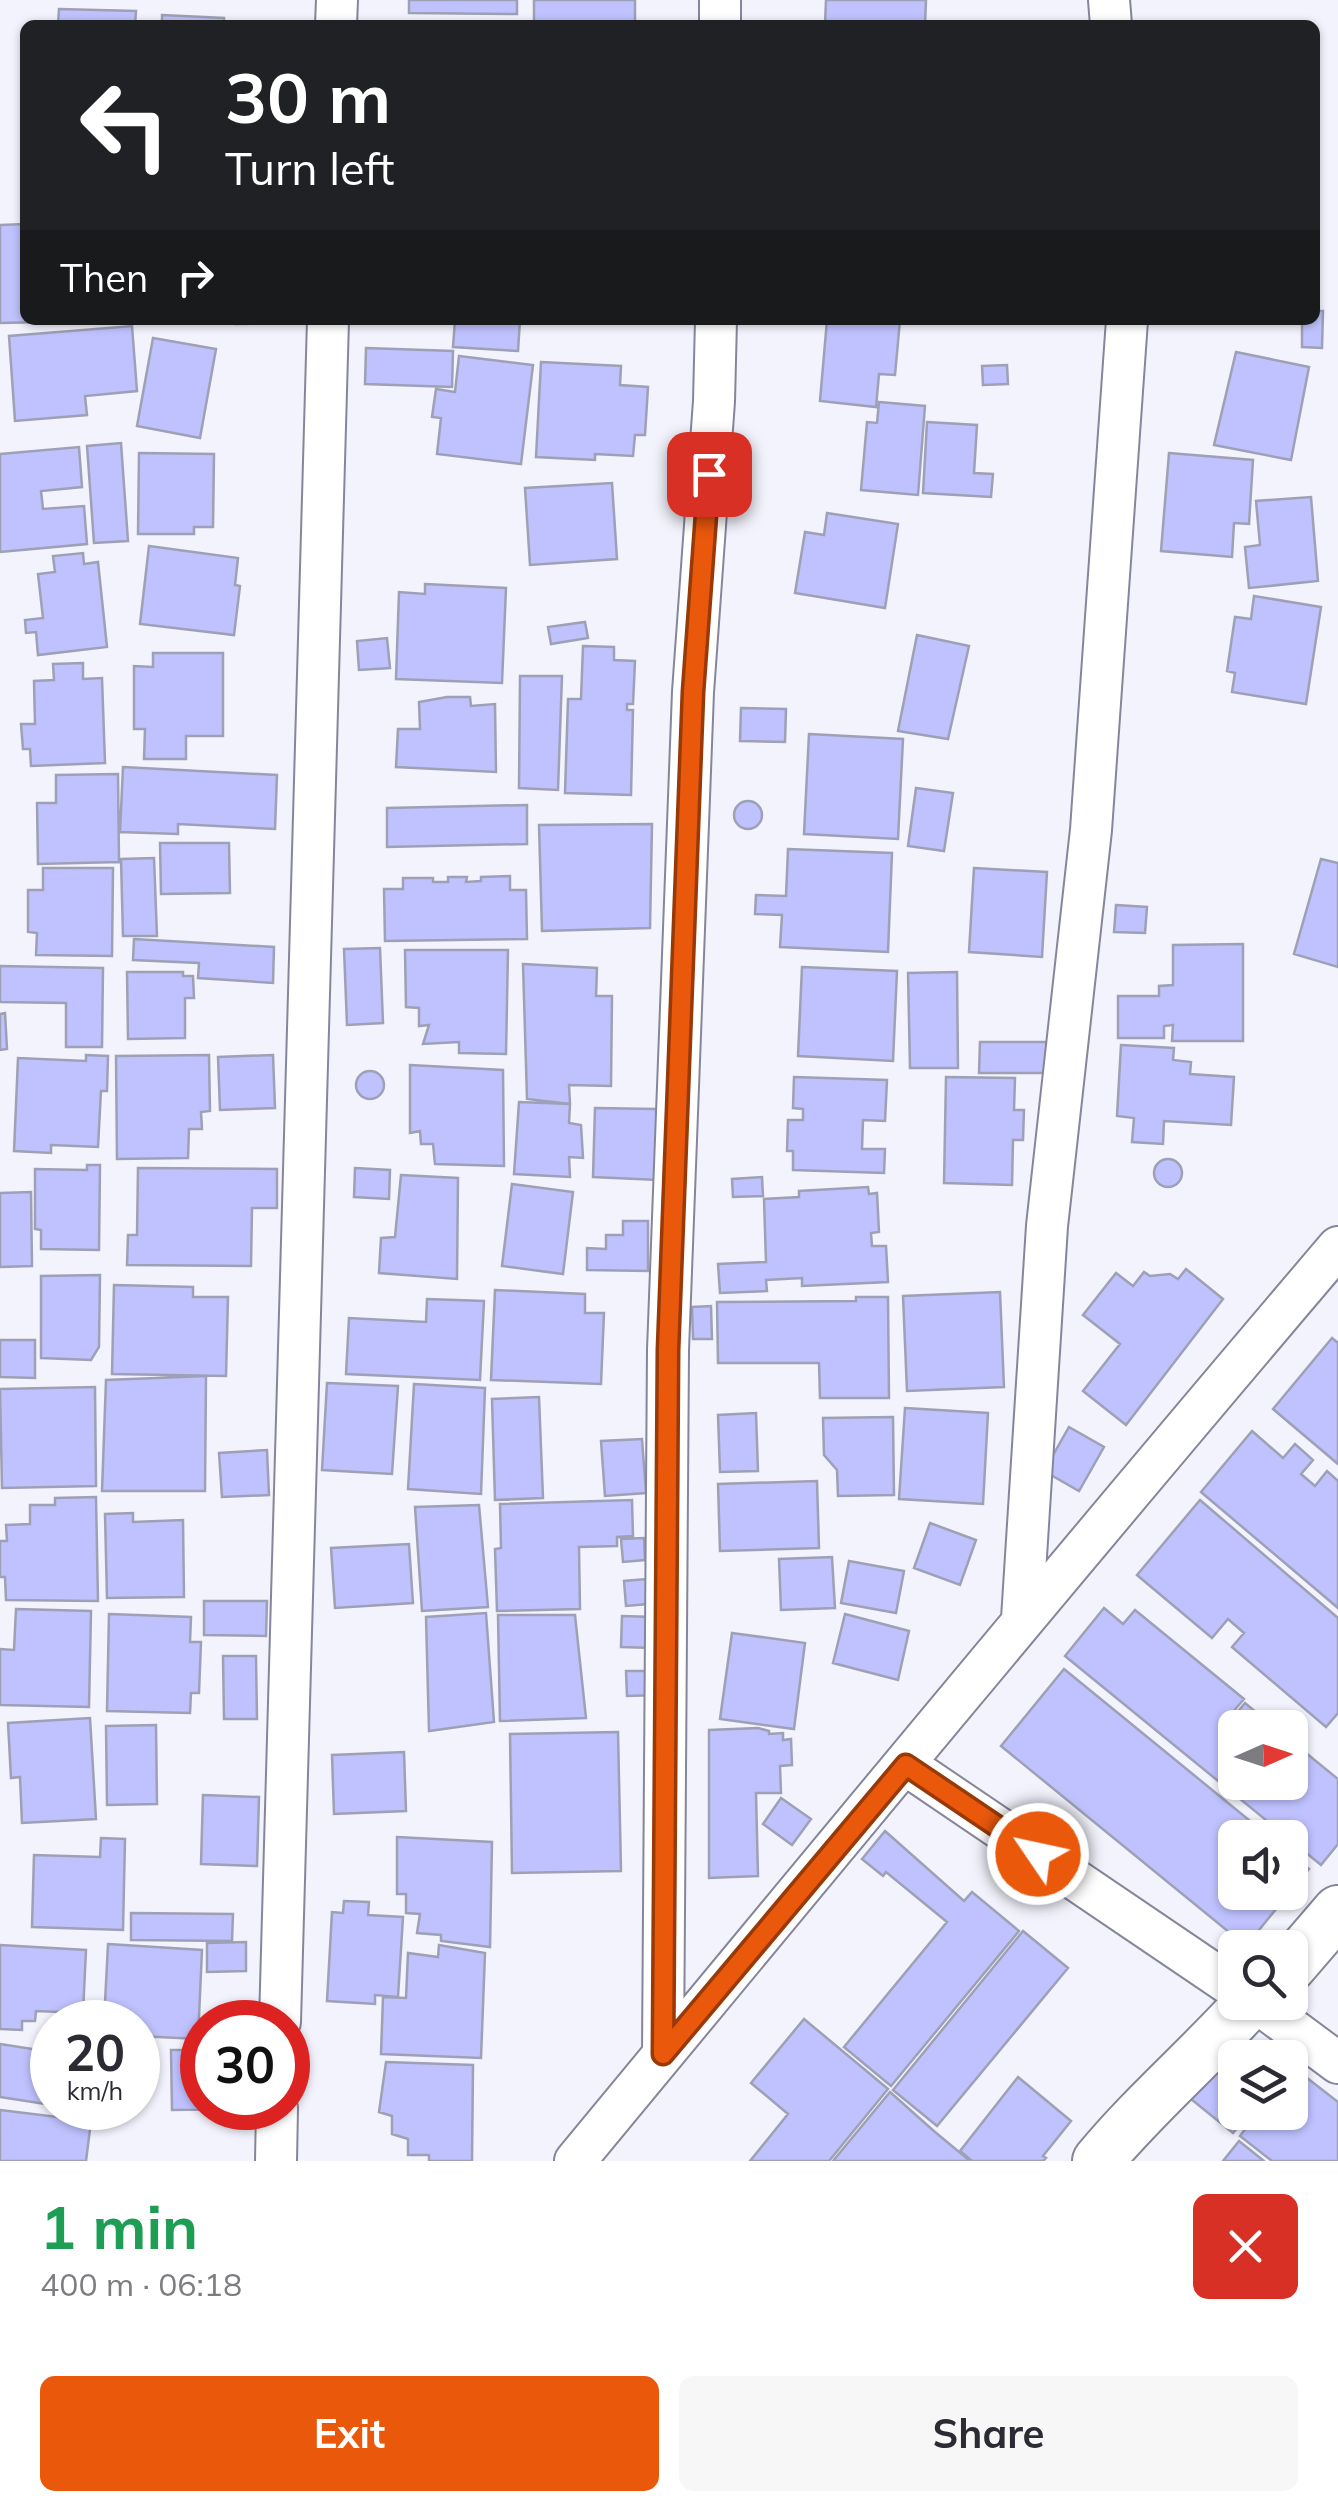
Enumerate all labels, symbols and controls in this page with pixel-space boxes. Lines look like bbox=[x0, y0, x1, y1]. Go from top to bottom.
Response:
text: 30 m bbox=[225, 53, 391, 141]
icon: left bbox=[60, 60, 190, 190]
text: Turn left bbox=[225, 140, 394, 196]
icon: right bbox=[168, 250, 223, 305]
text: Then bbox=[60, 254, 148, 302]
pin bbox=[667, 432, 752, 517]
icon: arrive bbox=[682, 447, 737, 502]
north arrow bbox=[1218, 1710, 1308, 1800]
map controls bbox=[1218, 1710, 1308, 2130]
position arrow bbox=[986, 1802, 1090, 1906]
button: sound bbox=[1218, 1820, 1308, 1910]
button: search bbox=[1218, 1930, 1308, 2020]
speed limit sign: 30 bbox=[180, 2000, 310, 2130]
text: 20 bbox=[65, 2021, 125, 2084]
button: layers bbox=[1218, 2040, 1308, 2130]
text: km/h bbox=[67, 2075, 123, 2106]
text: 1 min bbox=[40, 2189, 198, 2264]
button: close bbox=[1193, 2194, 1298, 2299]
text: 400 m · 06:18 bbox=[40, 2264, 242, 2304]
button: Exit bbox=[40, 2376, 659, 2491]
button: Share bbox=[679, 2376, 1298, 2491]

